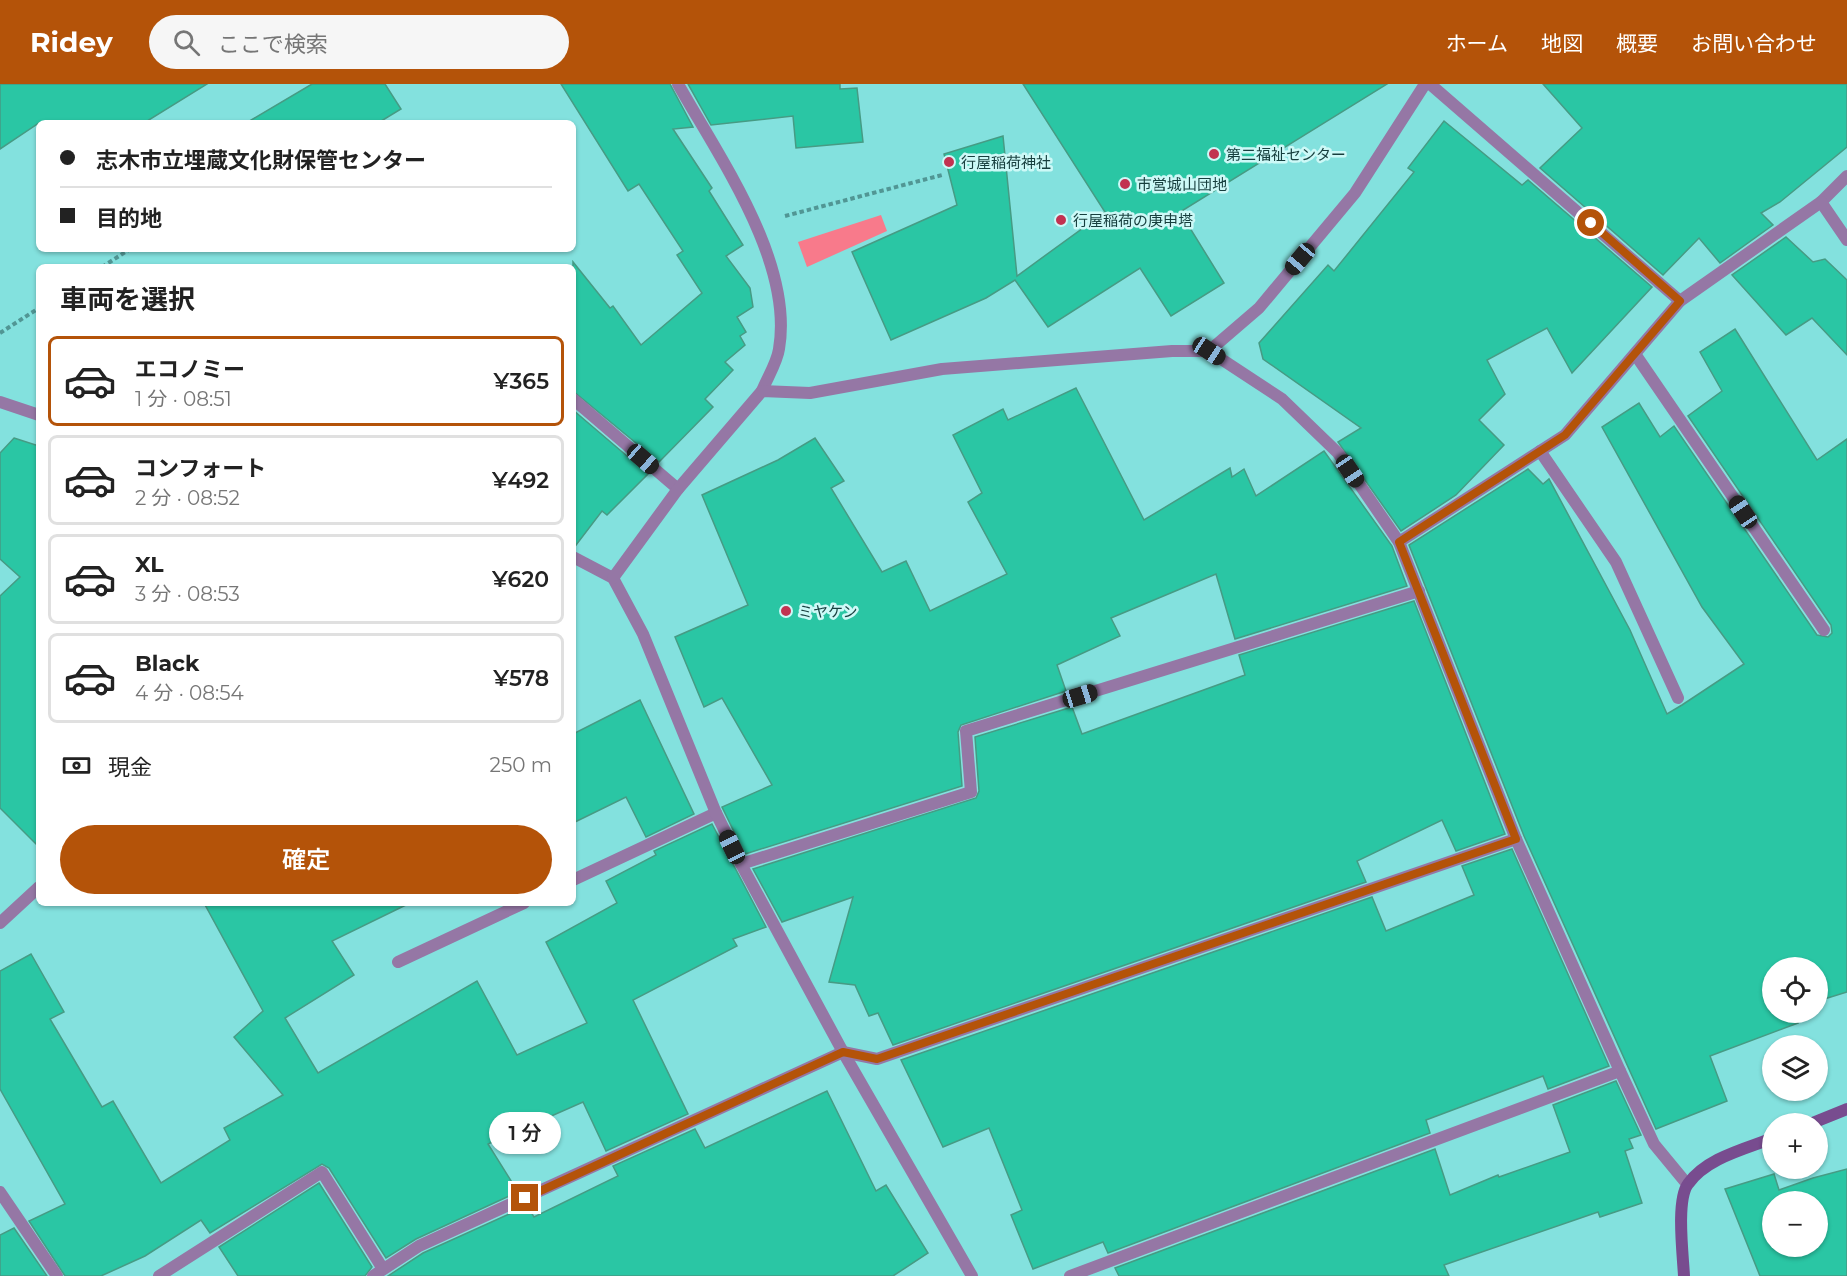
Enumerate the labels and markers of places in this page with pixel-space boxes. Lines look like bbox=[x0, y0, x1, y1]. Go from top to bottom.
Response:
place label: 第二福祉センター bbox=[1226, 145, 1346, 164]
marker: 第二福祉センター bbox=[1207, 147, 1221, 161]
place label: 行屋稲荷神社 bbox=[961, 153, 1051, 172]
marker: 行屋稲荷神社 bbox=[942, 155, 956, 169]
place label: 市営城山団地 bbox=[1137, 175, 1227, 194]
marker: 市営城山団地 bbox=[1118, 177, 1132, 191]
place label: 行屋稲荷の庚申塔 bbox=[1073, 211, 1193, 230]
marker: 行屋稲荷の庚申塔 bbox=[1054, 213, 1068, 227]
place label: ミヤケン bbox=[798, 602, 858, 621]
marker: ミヤケン bbox=[779, 604, 793, 618]

